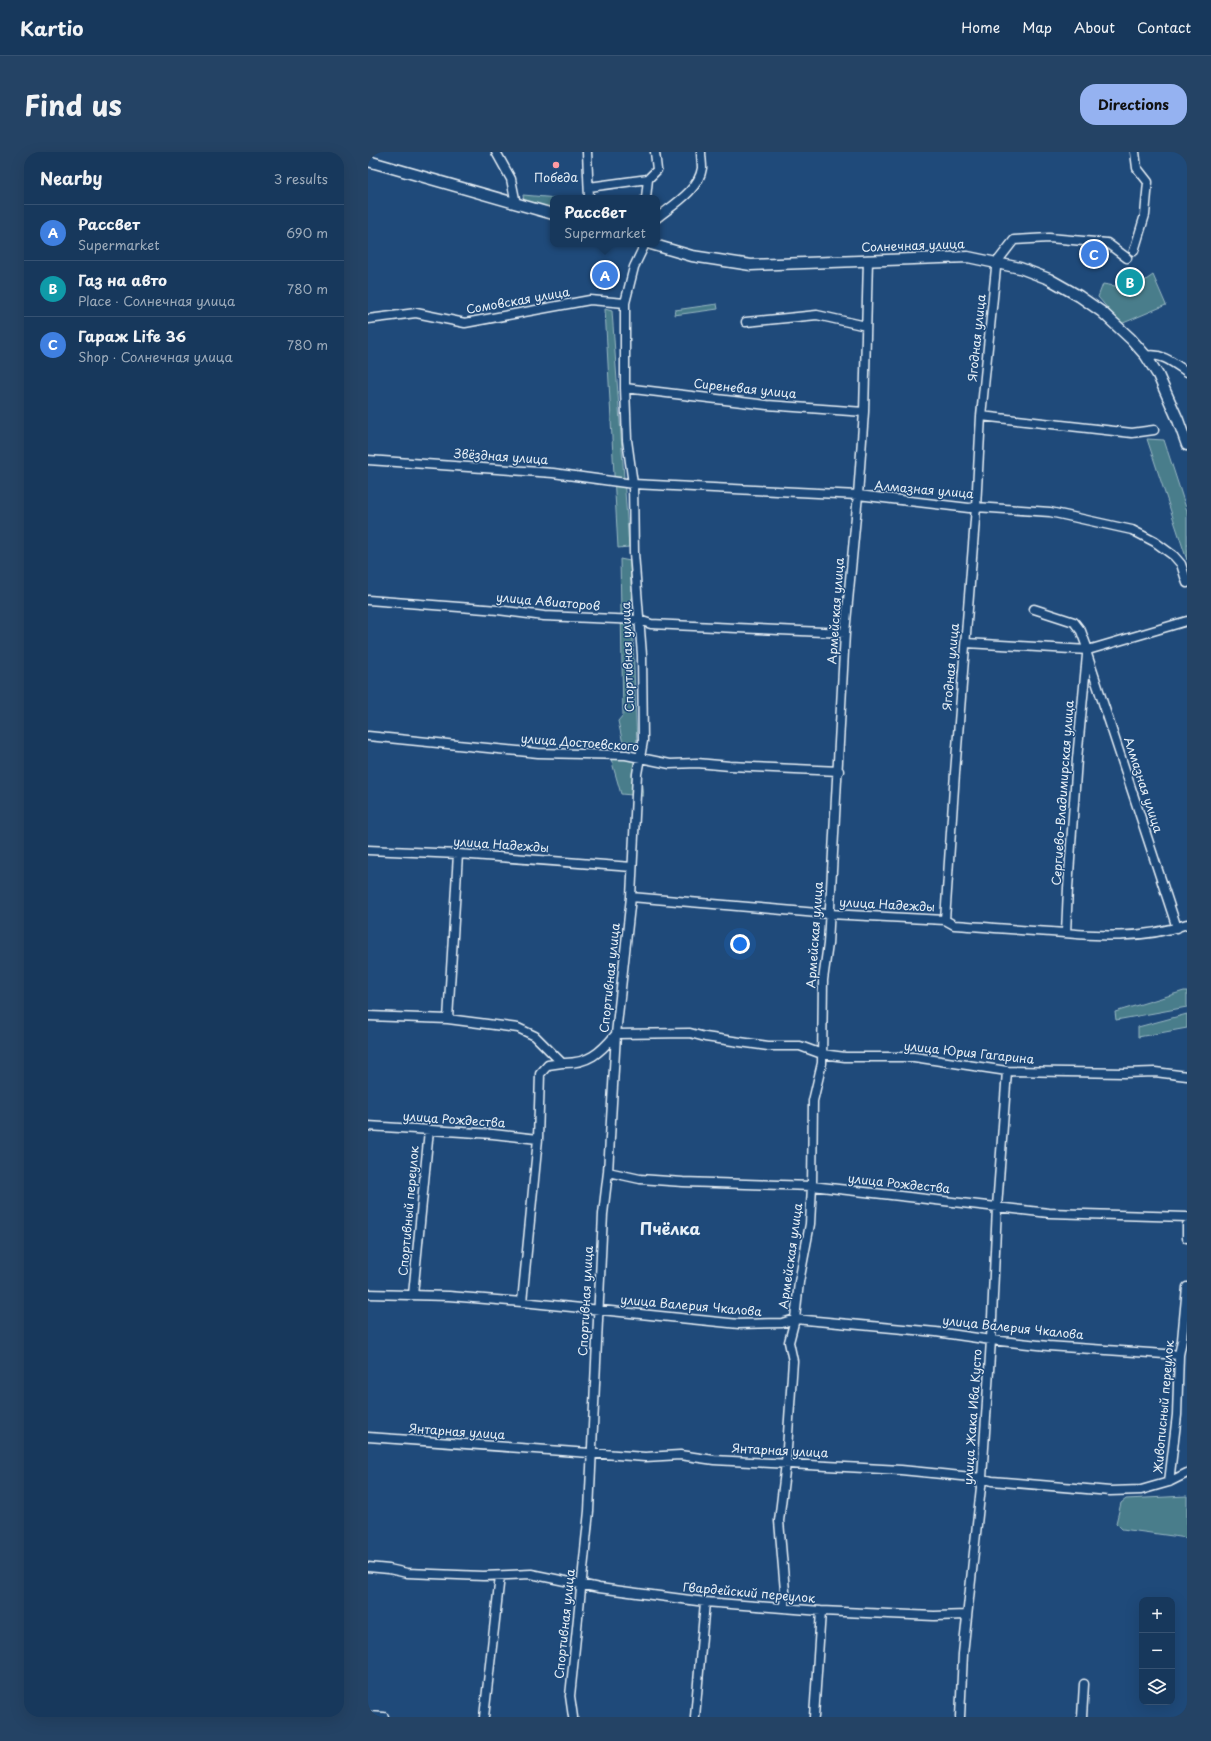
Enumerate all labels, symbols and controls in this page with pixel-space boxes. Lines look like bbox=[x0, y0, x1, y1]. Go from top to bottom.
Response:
text: Kartio bbox=[20, 14, 83, 42]
text: Home bbox=[961, 17, 1000, 38]
text: Map bbox=[1022, 17, 1052, 38]
text: About bbox=[1074, 17, 1115, 38]
text: Contact bbox=[1137, 17, 1191, 38]
text: Find us bbox=[24, 83, 122, 126]
button: Directions bbox=[1080, 84, 1187, 125]
marker: Победа bbox=[551, 160, 561, 170]
text: Nearby bbox=[40, 165, 102, 191]
place label: Победа bbox=[534, 168, 578, 186]
text: 3 results bbox=[274, 169, 328, 188]
popup bbox=[550, 195, 660, 247]
text: Рассвет bbox=[564, 200, 626, 223]
text: Рассвет bbox=[78, 212, 140, 235]
text: A bbox=[48, 223, 58, 242]
text: 690 m bbox=[286, 223, 328, 242]
text: Supermarket bbox=[564, 223, 646, 242]
street label: Солнечная улица bbox=[861, 234, 965, 256]
text: Supermarket bbox=[78, 235, 160, 254]
pin: C bbox=[1081, 239, 1107, 269]
pin: A bbox=[592, 260, 618, 290]
pin: B bbox=[1117, 267, 1143, 297]
text: Газ на авто bbox=[78, 268, 167, 291]
text: B bbox=[49, 279, 57, 298]
text: 780 m bbox=[287, 279, 328, 298]
street label: Сомовская улица bbox=[465, 282, 571, 318]
text: Place · Солнечная улица bbox=[78, 291, 235, 310]
street label: Ягодная улица bbox=[962, 293, 990, 382]
text: Гараж Life 36 bbox=[78, 324, 186, 347]
text: C bbox=[48, 335, 58, 354]
text: 780 m bbox=[287, 335, 328, 354]
text: Shop · Солнечная улица bbox=[78, 347, 233, 366]
street label: Сиреневая улица bbox=[693, 374, 798, 402]
street label: Звёздная улица bbox=[453, 444, 549, 468]
street label: Алмазная улица bbox=[874, 476, 975, 502]
street label: Армейская улица bbox=[822, 557, 848, 665]
street label: улица Авиаторов bbox=[495, 587, 601, 615]
street label: Спортивная улица bbox=[616, 601, 638, 712]
street label: Ягодная улица bbox=[937, 622, 963, 711]
street label: Сергиево-Владимирская улица bbox=[1047, 699, 1077, 886]
street label: улица Достоевского bbox=[520, 729, 640, 755]
street label: Алмазная улица bbox=[1120, 734, 1168, 835]
street label: улица Надежды bbox=[453, 832, 549, 856]
street label: Армейская улица bbox=[801, 881, 827, 989]
street label: улица Надежды bbox=[839, 893, 935, 915]
street label: Спортивная улица bbox=[594, 922, 624, 1034]
your location bbox=[730, 934, 750, 954]
street label: улица Юрия Гагарина bbox=[903, 1036, 1036, 1068]
street label: улица Рождества bbox=[402, 1106, 506, 1132]
street label: Спортивный переулок bbox=[393, 1144, 423, 1277]
street label: улица Рождества bbox=[847, 1169, 952, 1197]
street label: Армейская улица bbox=[774, 1201, 806, 1310]
district label: Пчёлка bbox=[640, 1216, 700, 1240]
street label: Спортивная улица bbox=[573, 1245, 597, 1356]
street label: улица Валерия Чкалова bbox=[620, 1290, 763, 1320]
street label: улица Валерия Чкалова bbox=[942, 1311, 1085, 1343]
street label: Живописный переулок bbox=[1148, 1339, 1178, 1474]
street label: улица Жака Ива Кусто bbox=[958, 1348, 986, 1486]
street label: Янтарная улица bbox=[408, 1419, 506, 1443]
street label: Янтарная улица bbox=[731, 1438, 829, 1462]
street label: Спортивная улица bbox=[549, 1568, 579, 1680]
street label: Гвардейский переулок bbox=[682, 1577, 817, 1607]
map controls bbox=[1139, 1597, 1175, 1705]
button: + bbox=[1139, 1597, 1175, 1633]
button: − bbox=[1139, 1633, 1175, 1669]
button: layers bbox=[1139, 1669, 1175, 1705]

